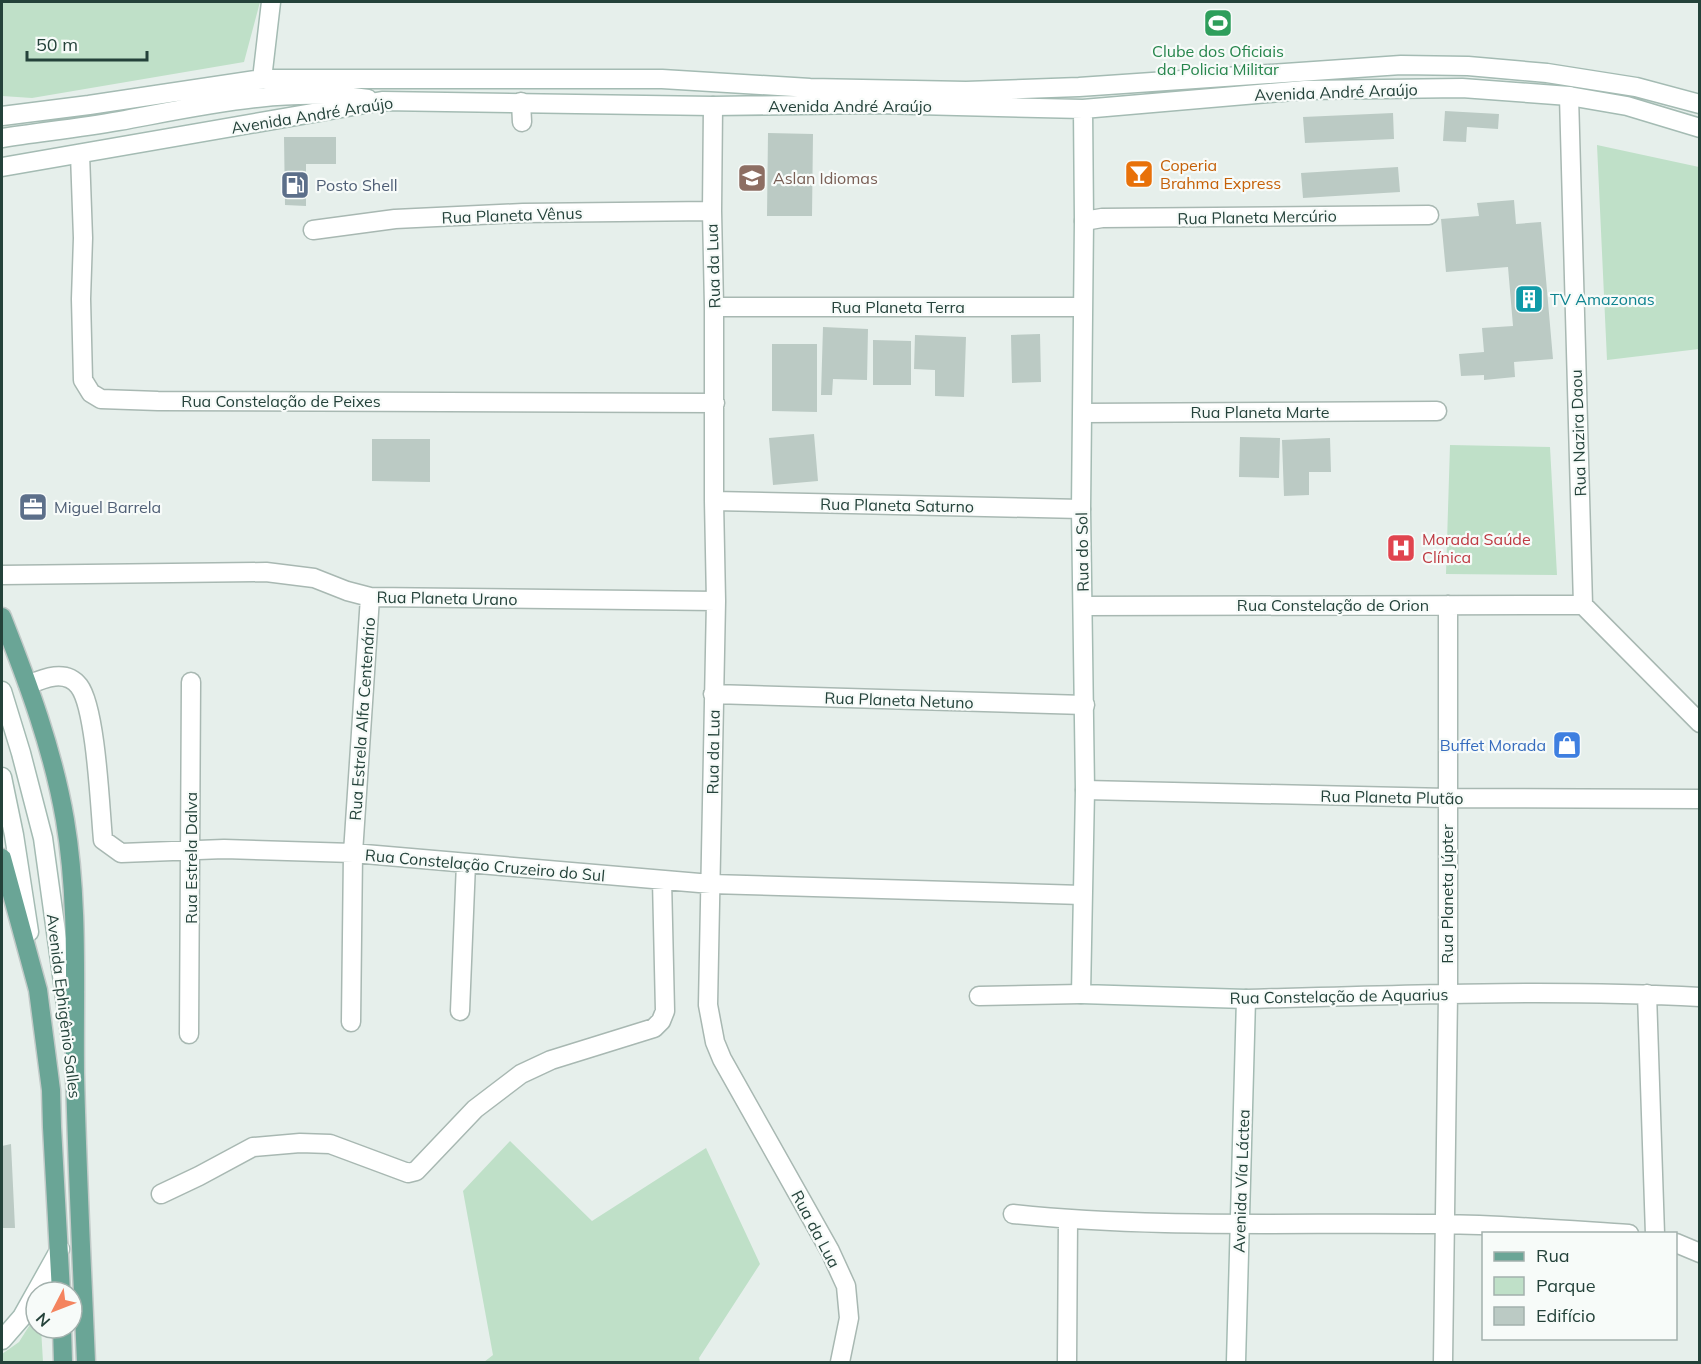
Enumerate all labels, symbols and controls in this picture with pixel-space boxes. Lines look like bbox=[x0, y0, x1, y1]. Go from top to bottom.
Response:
sports icon: Clube dos Oficiais da Policia Militar bbox=[1202, 7, 1234, 39]
scale bar bbox=[27, 24, 147, 62]
text: 50 m bbox=[36, 33, 78, 56]
place label: Clube dos Oficiais da Policia Militar bbox=[1152, 41, 1284, 79]
street label: Avenida André Araújo bbox=[1254, 79, 1418, 105]
street label: Avenida André Araújo bbox=[230, 92, 394, 138]
street label: Avenida André Araújo bbox=[768, 96, 932, 116]
place label: Coperia Brahma Express bbox=[1160, 155, 1281, 193]
bar icon: Coperia Brahma Express bbox=[1123, 158, 1155, 190]
school or university icon: Aslan Idiomas bbox=[736, 162, 768, 194]
place label: Aslan Idiomas bbox=[773, 168, 878, 188]
fuel station icon: Posto Shell bbox=[279, 169, 311, 201]
place label: Posto Shell bbox=[316, 175, 398, 195]
street label: Rua Planeta Vênus bbox=[441, 203, 583, 227]
street label: Rua Planeta Mercúrio bbox=[1177, 206, 1337, 228]
street label: Rua da Lua bbox=[702, 223, 724, 309]
building icon: TV Amazonas bbox=[1513, 283, 1545, 315]
place label: TV Amazonas bbox=[1550, 289, 1655, 309]
street label: Rua Planeta Terra bbox=[831, 297, 965, 317]
street label: Rua Nazira Daou bbox=[1566, 369, 1590, 497]
street label: Rua Constelação de Peixes bbox=[181, 391, 381, 411]
street label: Rua Planeta Marte bbox=[1190, 402, 1330, 422]
office icon: Miguel Barrela bbox=[17, 491, 49, 523]
street label: Rua Planeta Saturno bbox=[820, 494, 974, 516]
place label: Miguel Barrela bbox=[54, 497, 161, 517]
street label: Rua do Sol bbox=[1071, 512, 1093, 592]
place label: Morada Saúde Clínica bbox=[1422, 529, 1531, 567]
hospital icon: Morada Saúde Clínica bbox=[1385, 532, 1417, 564]
street label: Rua Planeta Urano bbox=[376, 587, 518, 609]
street label: Rua Constelação de Orion bbox=[1237, 595, 1429, 615]
street label: Rua Estrela Alfa Centenário bbox=[345, 617, 379, 821]
street label: Rua Planeta Netuno bbox=[824, 687, 974, 713]
street label: Rua da Lua bbox=[702, 709, 724, 795]
shop icon: Buffet Morada bbox=[1551, 729, 1583, 761]
place label: Buffet Morada bbox=[1440, 735, 1546, 755]
street label: Rua Planeta Plutão bbox=[1320, 786, 1464, 808]
street label: Rua Estrela Dalva bbox=[181, 792, 201, 924]
street label: Rua Planeta Júpter bbox=[1437, 824, 1457, 964]
street label: Rua Constelação Cruzeiro do Sul bbox=[364, 845, 606, 885]
street label: Avenida Ephigênio Salles bbox=[43, 913, 85, 1100]
street label: Rua Constelação de Aquarius bbox=[1229, 984, 1449, 1008]
street label: Avenida Vía Láctea bbox=[1228, 1109, 1254, 1253]
street label: Rua da Lua bbox=[787, 1187, 845, 1271]
legend bbox=[1482, 1232, 1677, 1340]
text: Rua bbox=[1536, 1244, 1570, 1267]
text: Parque bbox=[1536, 1274, 1595, 1297]
north arrow bbox=[24, 1280, 84, 1340]
text: Edifício bbox=[1536, 1304, 1595, 1327]
text: N bbox=[31, 1309, 54, 1331]

